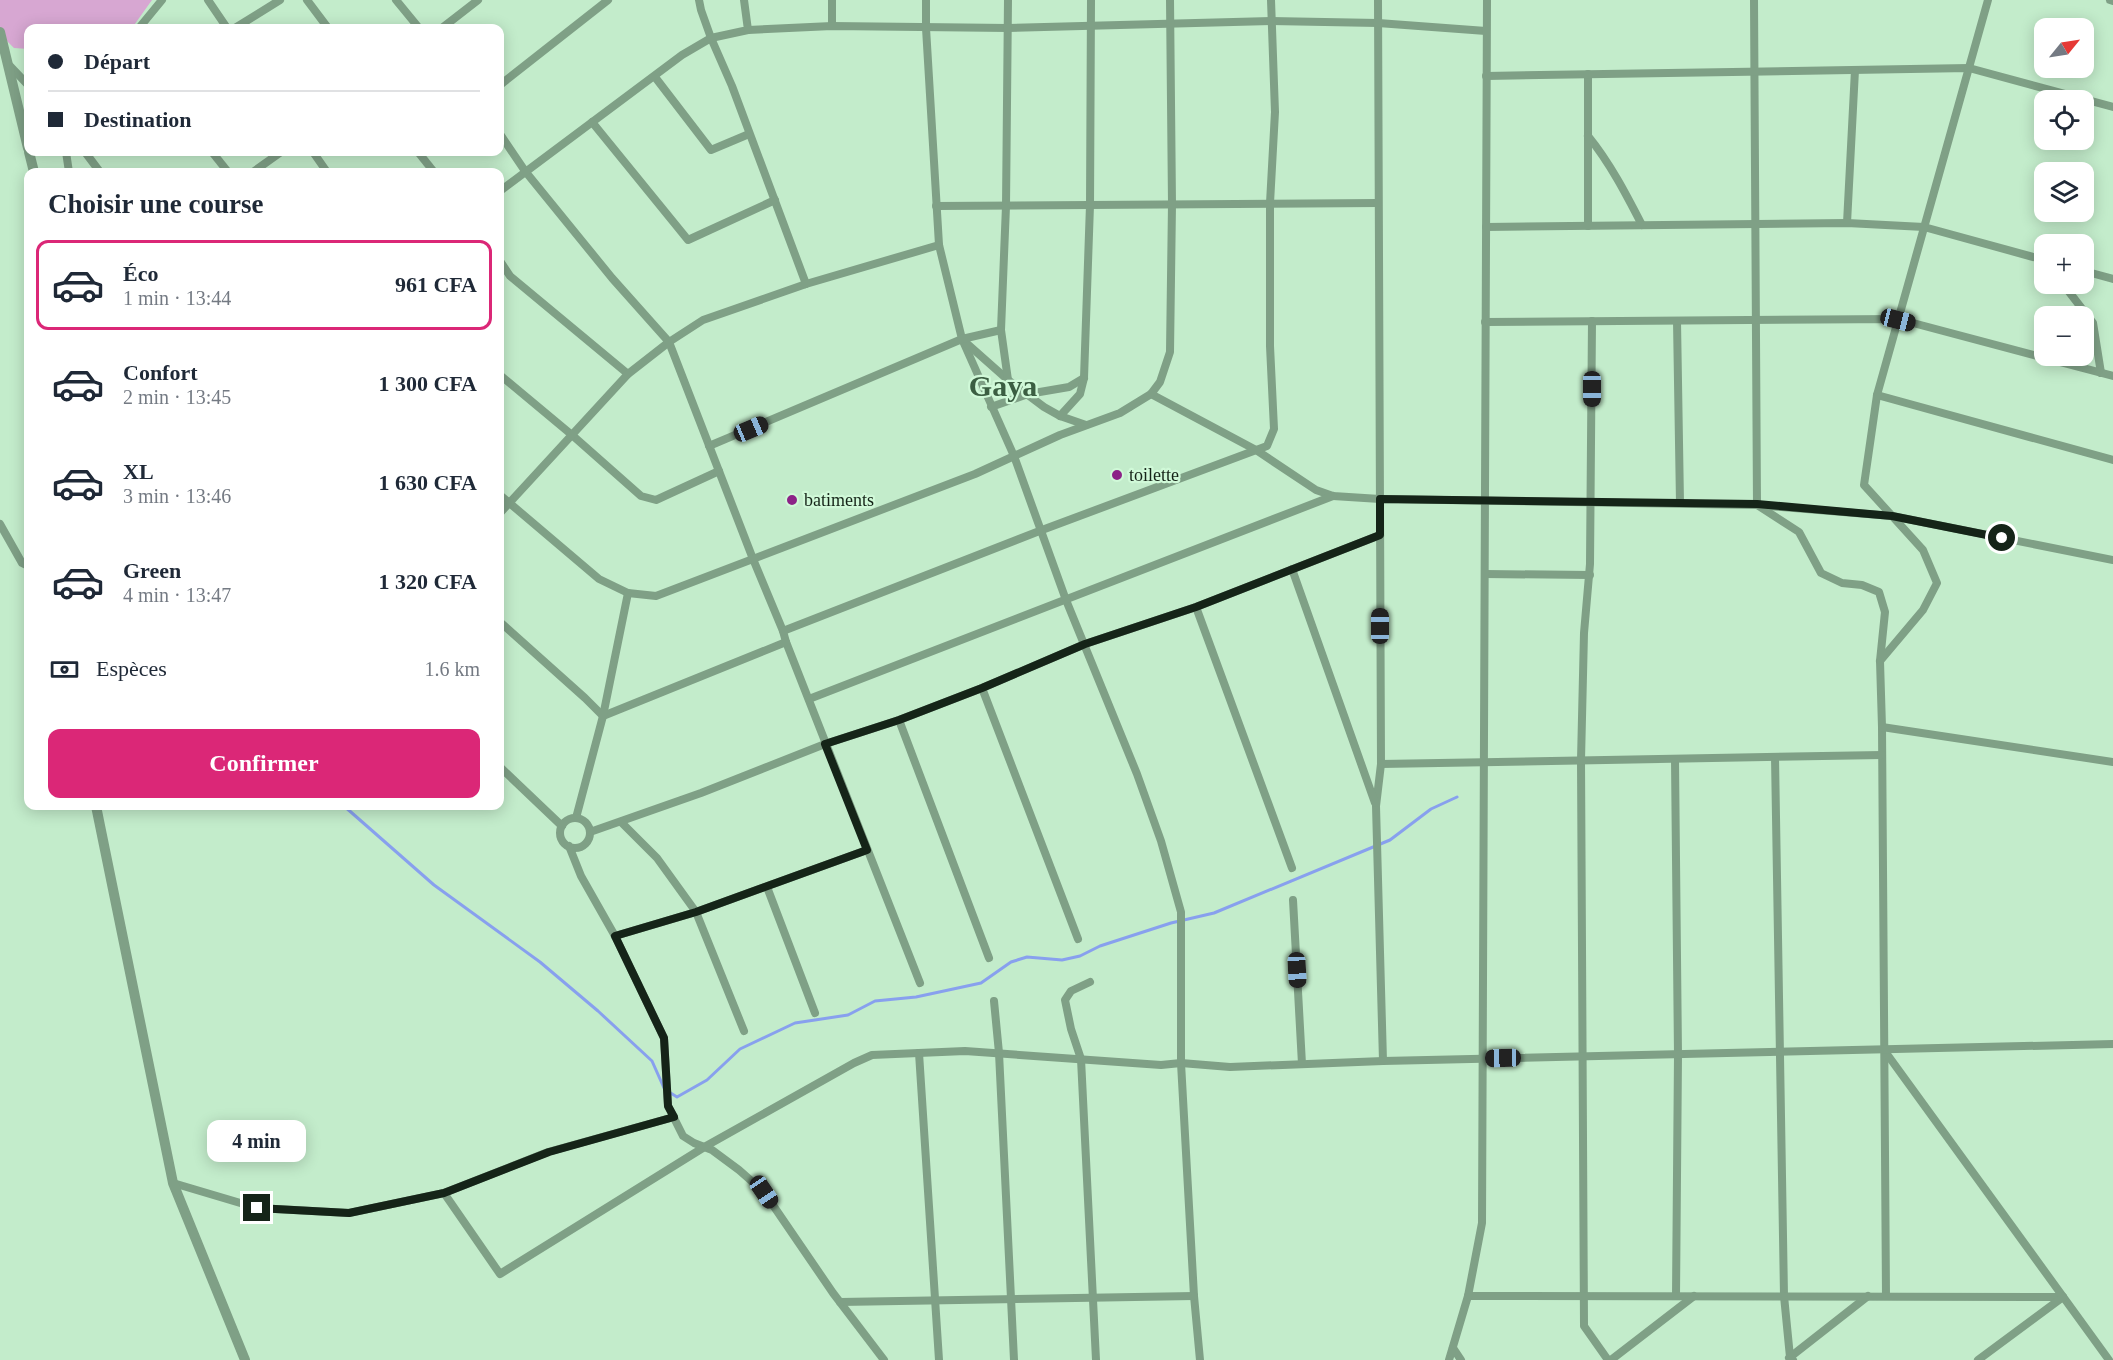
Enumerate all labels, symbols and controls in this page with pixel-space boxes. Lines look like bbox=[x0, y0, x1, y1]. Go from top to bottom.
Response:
north arrow bbox=[2034, 18, 2094, 78]
map controls bbox=[2034, 18, 2094, 366]
text: Départ bbox=[84, 49, 150, 74]
button: locate bbox=[2034, 90, 2094, 150]
text: Destination bbox=[84, 107, 192, 132]
button: layers bbox=[2034, 162, 2094, 222]
text: Choisir une course bbox=[48, 189, 264, 219]
button: + bbox=[2034, 234, 2094, 294]
icon: car bbox=[51, 258, 105, 312]
text: Éco bbox=[123, 261, 158, 286]
text: 961 CFA bbox=[395, 272, 477, 297]
text: 1 min · 13:44 bbox=[123, 287, 231, 309]
button: − bbox=[2034, 306, 2094, 366]
car bbox=[1878, 307, 1918, 333]
icon: car bbox=[51, 357, 105, 411]
text: Confort bbox=[123, 360, 198, 385]
district label: Gaya bbox=[969, 369, 1037, 402]
text: 1 300 CFA bbox=[378, 371, 477, 396]
car bbox=[1583, 371, 1601, 407]
text: 2 min · 13:45 bbox=[123, 386, 231, 408]
car bbox=[731, 414, 771, 444]
icon: car bbox=[51, 456, 105, 510]
text: XL bbox=[123, 459, 154, 484]
place label: toilette bbox=[1129, 465, 1179, 485]
marker: toilette bbox=[1110, 468, 1124, 482]
text: 1 630 CFA bbox=[378, 470, 477, 495]
text: 3 min · 13:46 bbox=[123, 485, 231, 507]
place label: batiments bbox=[804, 490, 874, 510]
marker: batiments bbox=[785, 493, 799, 507]
route start bbox=[1988, 524, 2015, 551]
icon: car bbox=[51, 555, 105, 609]
text: Green bbox=[123, 558, 181, 583]
text: 1 320 CFA bbox=[378, 569, 477, 594]
text: 4 min · 13:47 bbox=[123, 584, 231, 606]
car bbox=[1371, 608, 1389, 644]
icon: cash bbox=[48, 653, 81, 686]
text: Espèces bbox=[96, 656, 167, 681]
text: 1.6 km bbox=[424, 658, 480, 680]
button: Confirmer bbox=[48, 729, 480, 798]
car bbox=[1287, 952, 1307, 988]
car bbox=[1485, 1049, 1521, 1067]
callout: 4 min bbox=[208, 1121, 306, 1163]
text: 4 min bbox=[232, 1130, 281, 1152]
car bbox=[746, 1172, 782, 1212]
route end bbox=[243, 1194, 270, 1221]

